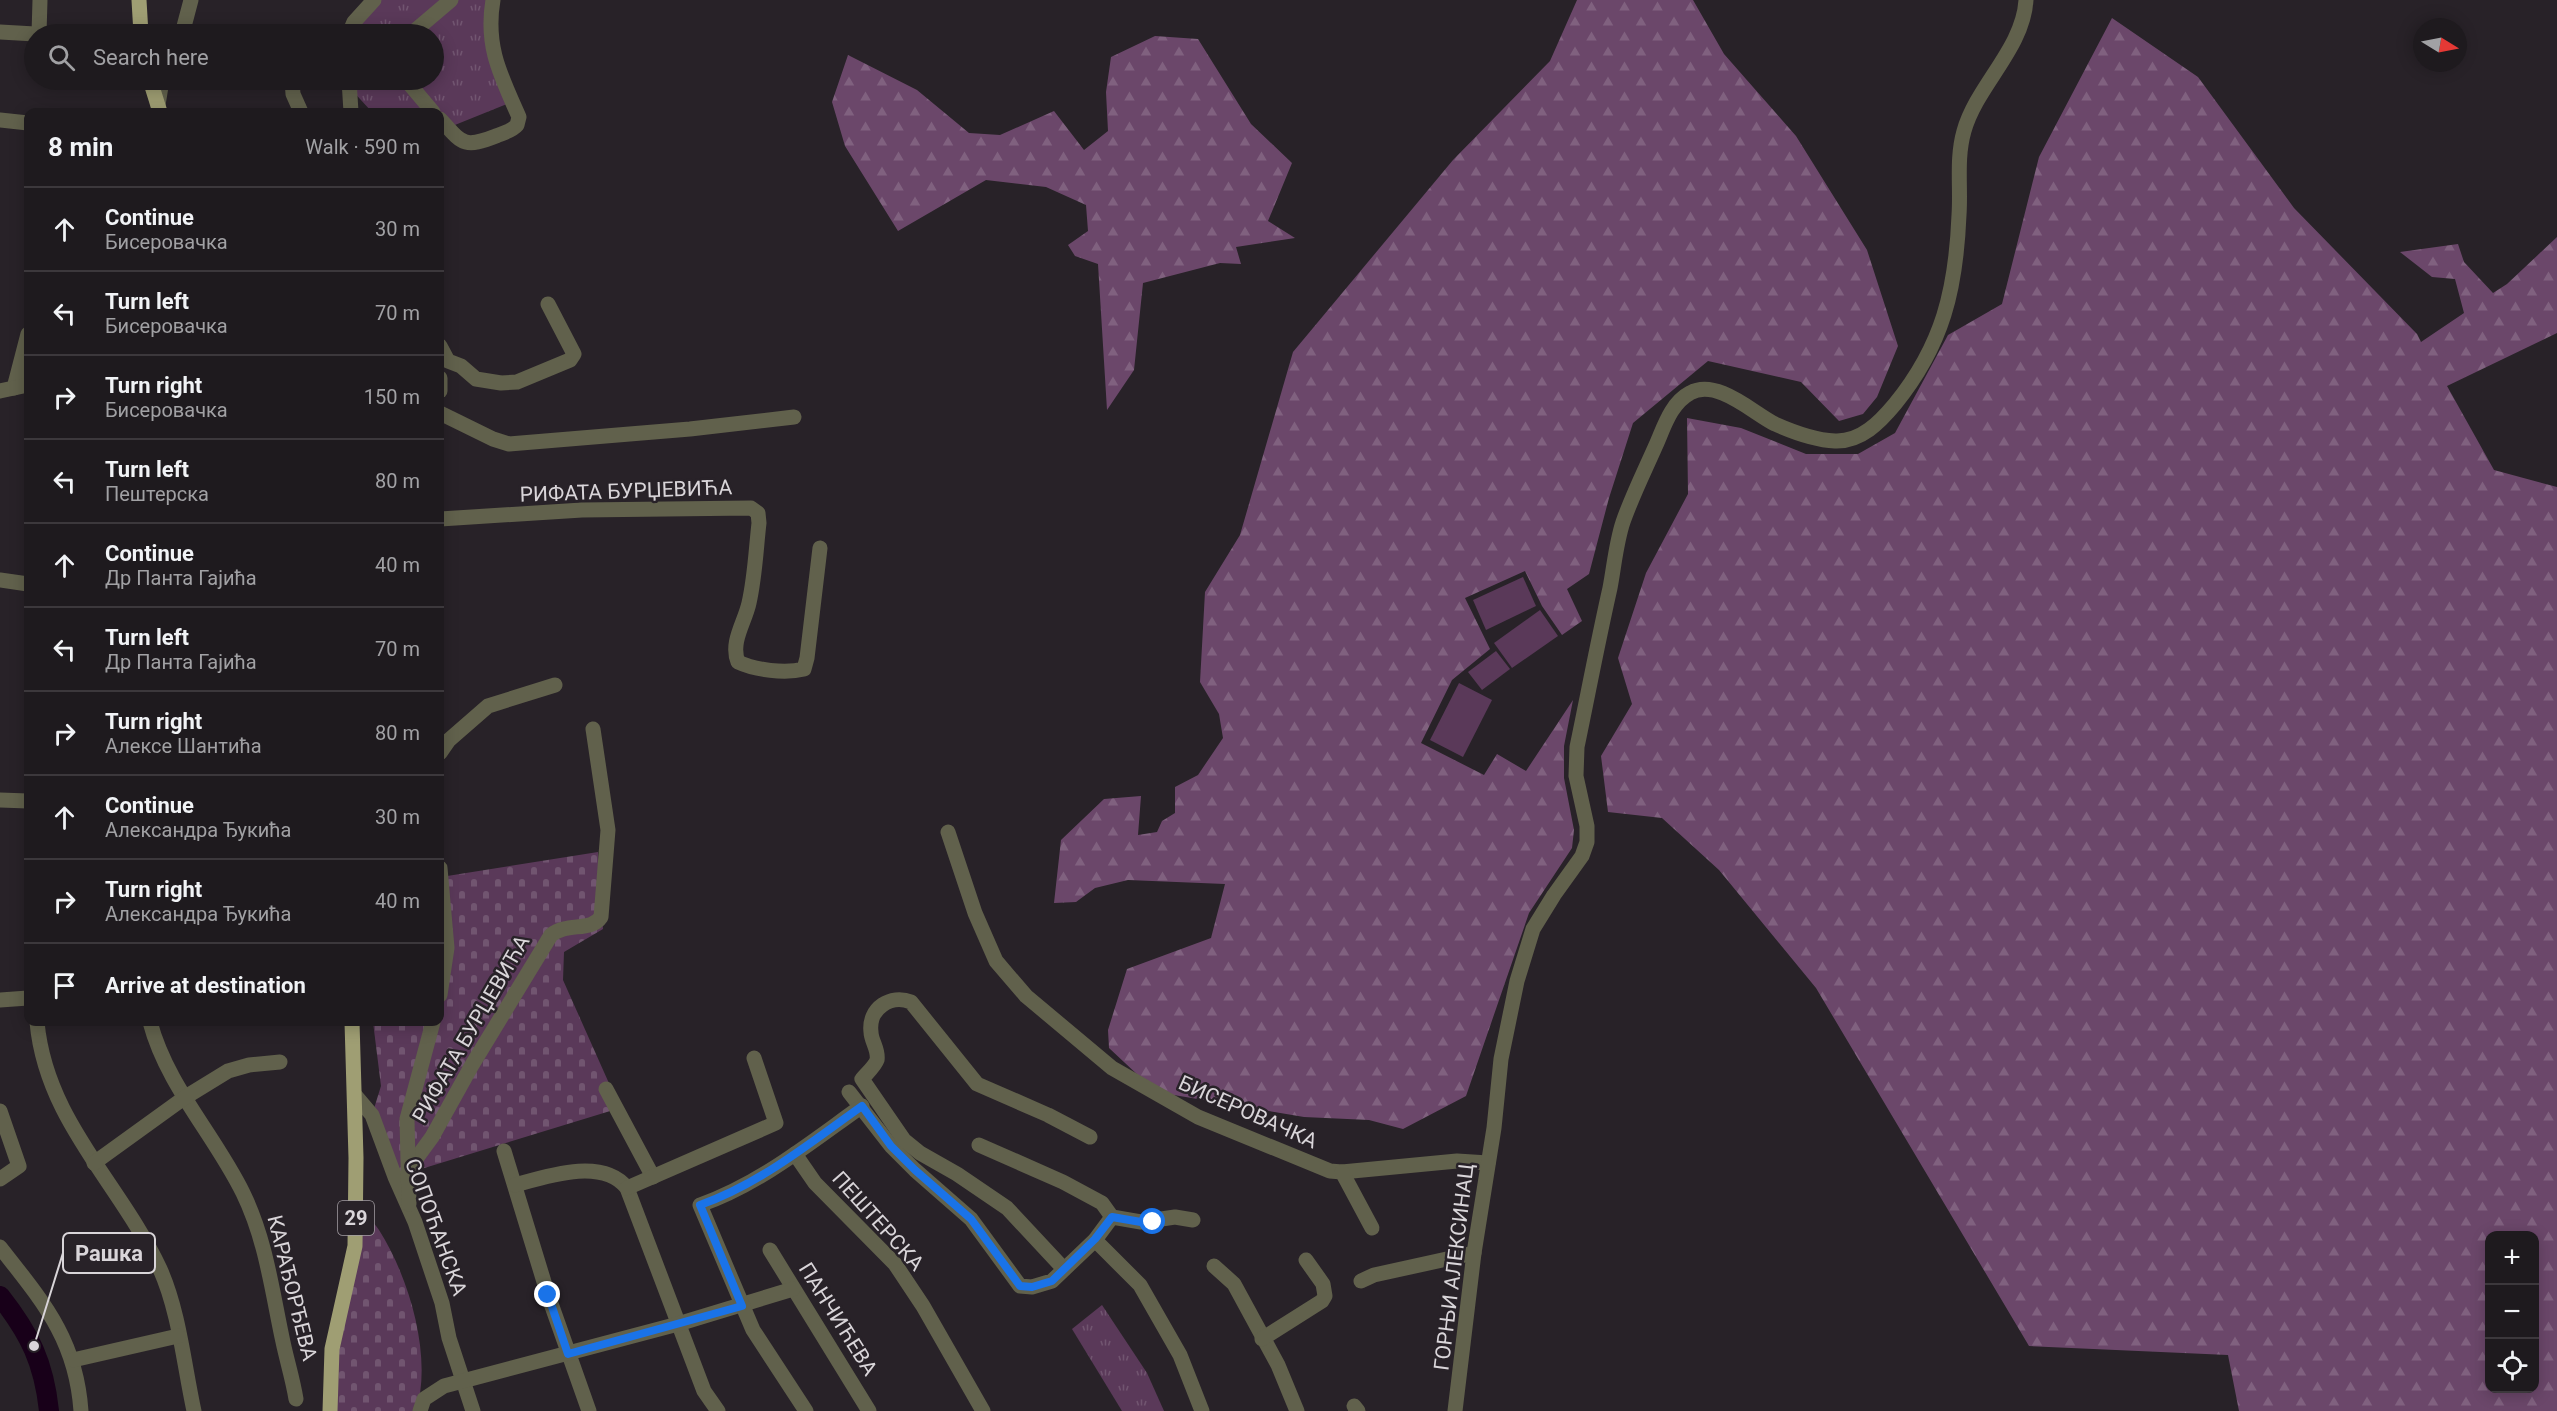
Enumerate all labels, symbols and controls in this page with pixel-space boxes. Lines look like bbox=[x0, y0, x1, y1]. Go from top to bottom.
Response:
north arrow bbox=[2413, 18, 2467, 72]
search box bbox=[24, 24, 444, 90]
icon: search bbox=[45, 41, 78, 74]
text: Search here bbox=[93, 45, 209, 70]
text: 8 min bbox=[48, 132, 113, 162]
text: Walk · 590 m bbox=[305, 135, 420, 159]
text: Continue bbox=[105, 205, 194, 230]
icon: ahead bbox=[48, 213, 81, 246]
text: 30 m bbox=[375, 217, 420, 241]
text: Бисеровачка bbox=[105, 230, 228, 254]
text: Turn left bbox=[105, 289, 189, 314]
icon: left bbox=[48, 297, 81, 330]
text: 70 m bbox=[375, 301, 420, 325]
text: Бисеровачка bbox=[105, 314, 228, 338]
text: Turn right bbox=[105, 373, 202, 398]
icon: right bbox=[48, 381, 81, 414]
text: 150 m bbox=[364, 385, 420, 409]
text: Бисеровачка bbox=[105, 398, 228, 422]
text: Turn left bbox=[105, 457, 189, 482]
icon: left bbox=[48, 465, 81, 498]
text: 80 m bbox=[375, 469, 420, 493]
street label: РИФАТА БУРЏЕВИЋА bbox=[519, 475, 733, 507]
text: Пештерска bbox=[105, 482, 209, 506]
text: Continue bbox=[105, 541, 194, 566]
icon: ahead bbox=[48, 549, 81, 582]
text: 40 m bbox=[375, 553, 420, 577]
text: Др Панта Гајића bbox=[105, 566, 257, 590]
text: Turn left bbox=[105, 625, 189, 650]
icon: left bbox=[48, 633, 81, 666]
text: 70 m bbox=[375, 637, 420, 661]
text: Др Панта Гајића bbox=[105, 650, 257, 674]
text: Turn right bbox=[105, 709, 202, 734]
icon: right bbox=[48, 717, 81, 750]
text: 80 m bbox=[375, 721, 420, 745]
text: Алексе Шантића bbox=[105, 734, 262, 758]
text: Continue bbox=[105, 793, 194, 818]
icon: ahead bbox=[48, 801, 81, 834]
text: 30 m bbox=[375, 805, 420, 829]
text: Александра Ђукића bbox=[105, 818, 291, 842]
text: Turn right bbox=[105, 877, 202, 902]
icon: right bbox=[48, 885, 81, 918]
text: 40 m bbox=[375, 889, 420, 913]
text: Александра Ђукића bbox=[105, 902, 291, 926]
street label: РИФАТА БУРЏЕВИЋА bbox=[408, 931, 535, 1127]
icon: arrive bbox=[48, 969, 81, 1002]
text: Arrive at destination bbox=[105, 973, 306, 998]
street label: БИСЕРОВАЧКА bbox=[1175, 1071, 1321, 1153]
street label: СОПОЋАНСКА bbox=[400, 1155, 472, 1299]
street label: ГОРЊИ АЛЕКСИНАЦ bbox=[1429, 1162, 1479, 1372]
street label: ПЕШТЕРСКА bbox=[827, 1167, 929, 1276]
road number: 29 bbox=[338, 1201, 374, 1235]
route start bbox=[1139, 1208, 1165, 1234]
street label: КАРАЂОРЂЕВА bbox=[262, 1213, 322, 1364]
map controls bbox=[2485, 1231, 2539, 1393]
button: + bbox=[2485, 1231, 2539, 1285]
callout: Рашка bbox=[63, 1233, 155, 1273]
text: Рашка bbox=[75, 1241, 143, 1266]
street label: ПАНЧИЋЕВА bbox=[794, 1258, 882, 1380]
route end bbox=[534, 1281, 560, 1307]
button: − bbox=[2485, 1285, 2539, 1339]
button: locate bbox=[2485, 1339, 2539, 1393]

